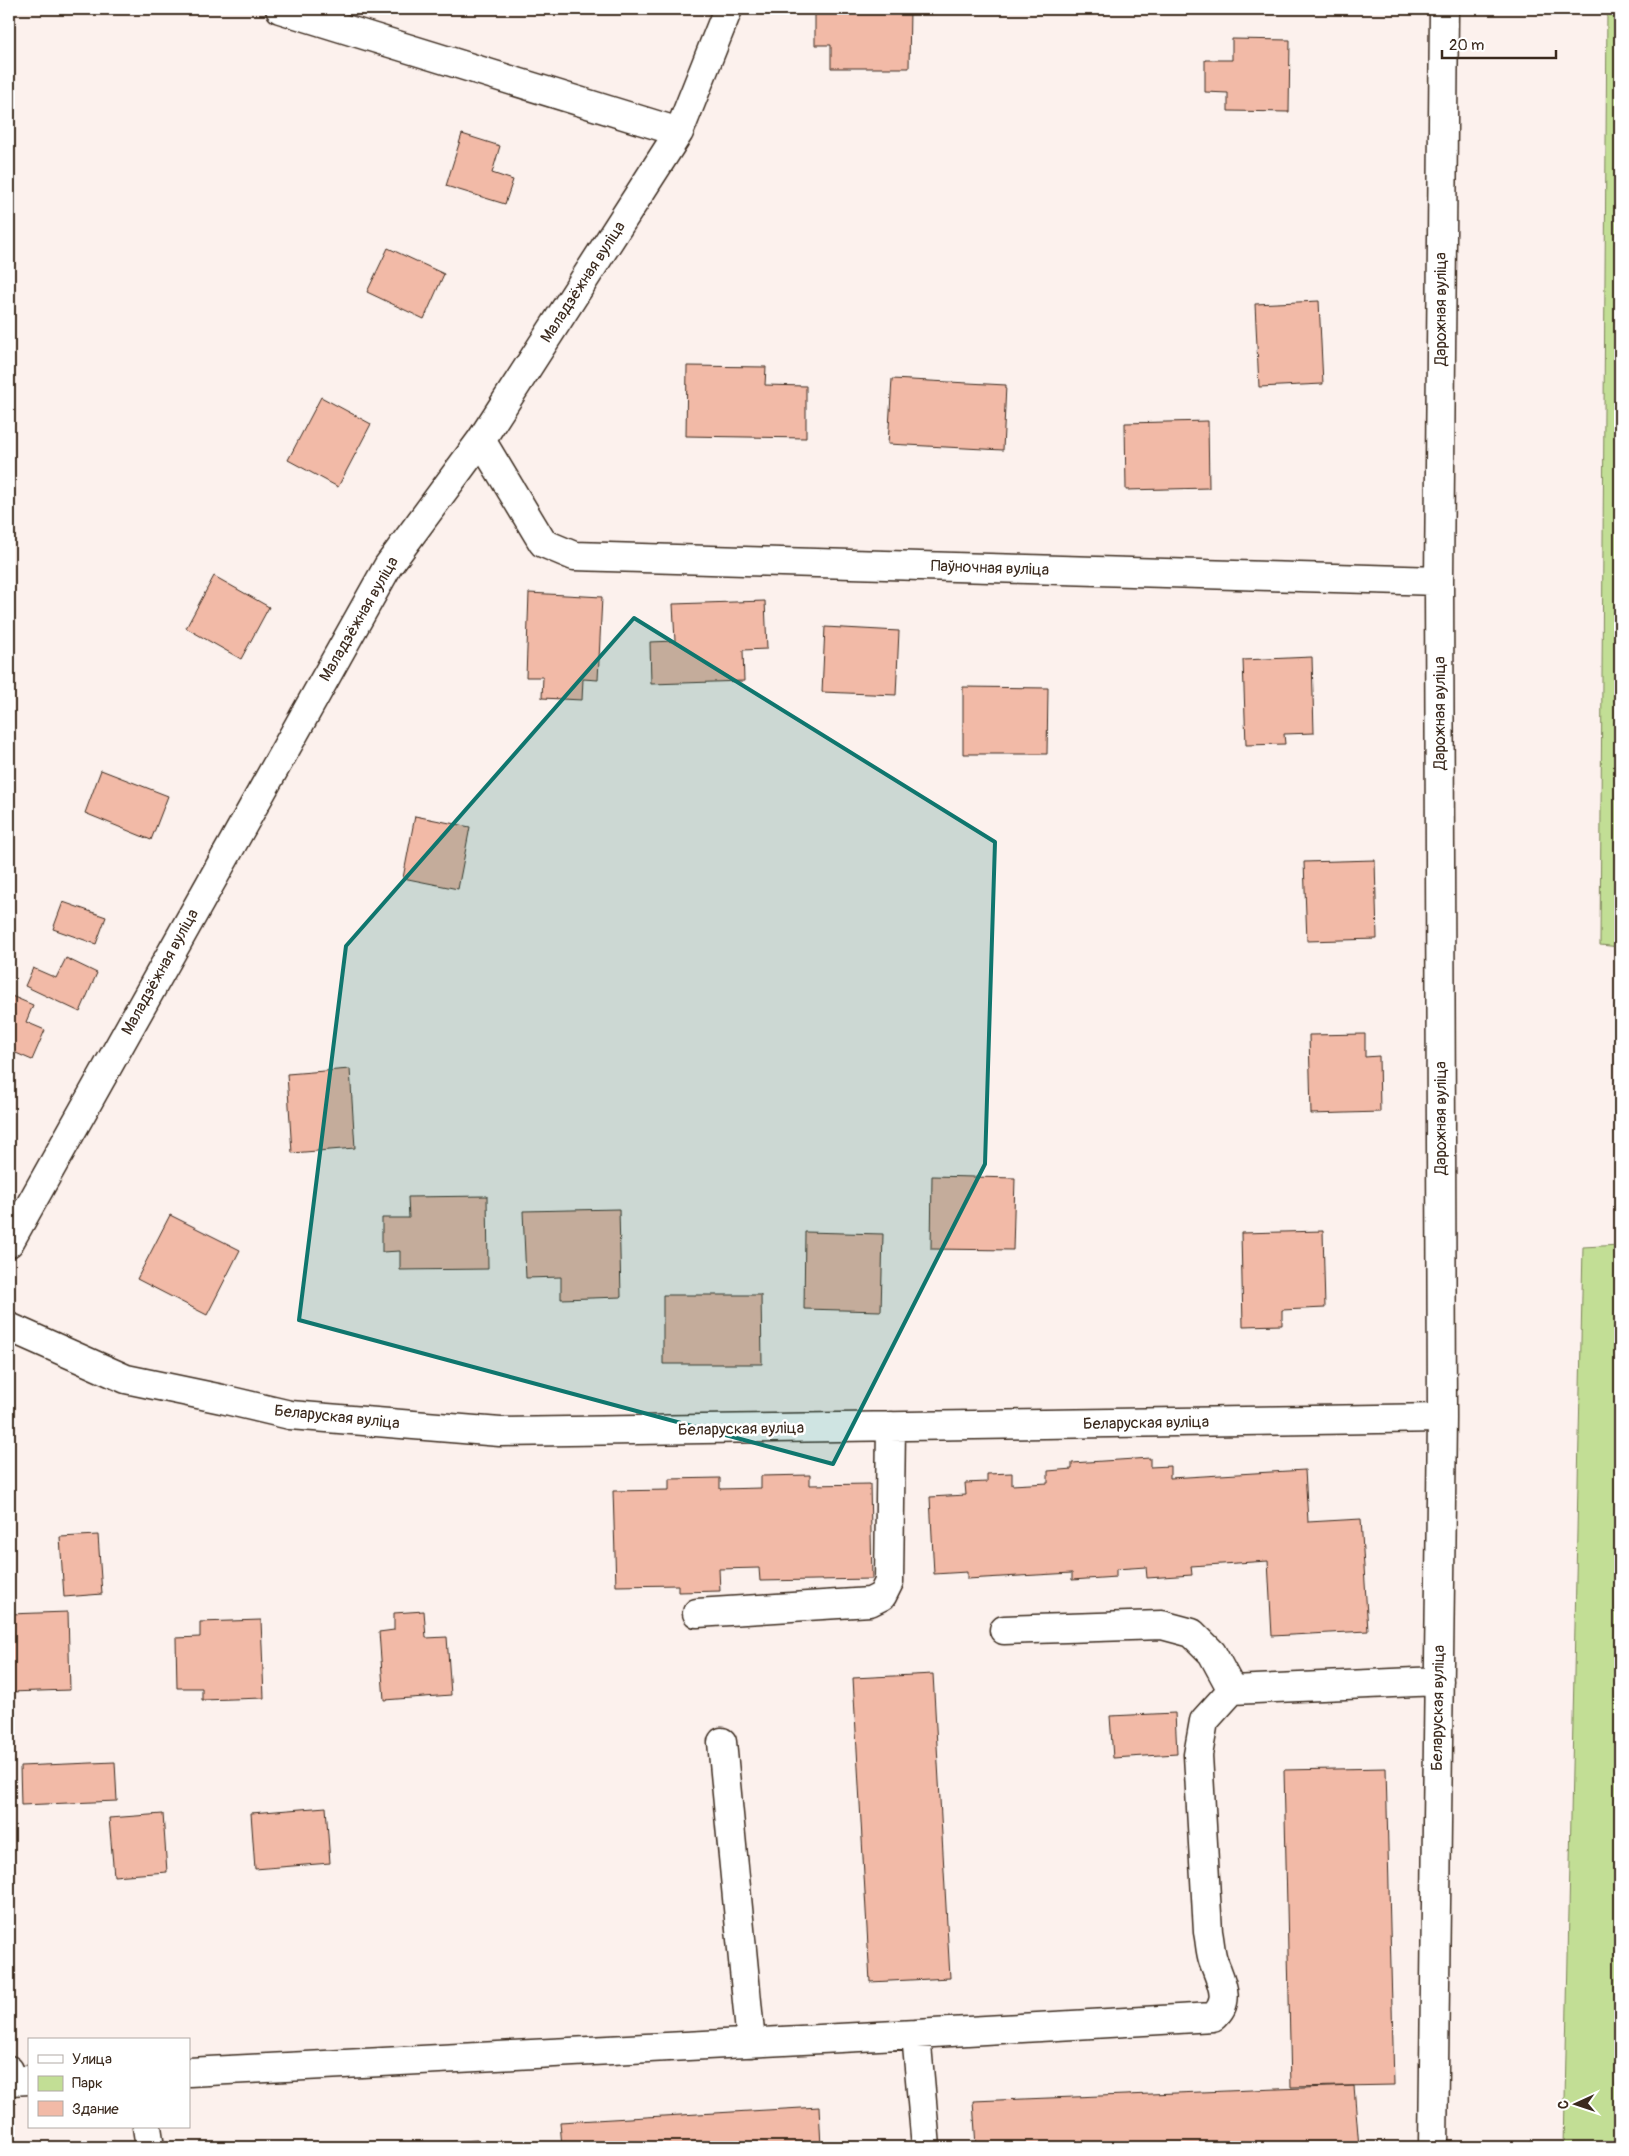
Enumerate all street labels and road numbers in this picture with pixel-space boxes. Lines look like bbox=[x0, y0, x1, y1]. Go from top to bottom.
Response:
street label: Маладзёжная вуліца bbox=[536, 217, 630, 347]
street label: Дарожная вуліца bbox=[1431, 252, 1451, 367]
street label: Маладзёжная вуліца bbox=[315, 553, 403, 685]
street label: Паўночная вуліца bbox=[930, 556, 1050, 580]
street label: Дарожная вуліца bbox=[1430, 656, 1450, 771]
street label: Маладзёжная вуліца bbox=[117, 906, 203, 1038]
street label: Дарожная вуліца bbox=[1431, 1061, 1451, 1176]
street label: Беларуская вуліца bbox=[273, 1400, 401, 1434]
street label: Беларуская вуліца bbox=[1083, 1412, 1209, 1434]
street label: Беларуская вуліца bbox=[678, 1418, 804, 1440]
street label: Беларуская вуліца bbox=[1427, 1645, 1449, 1771]

